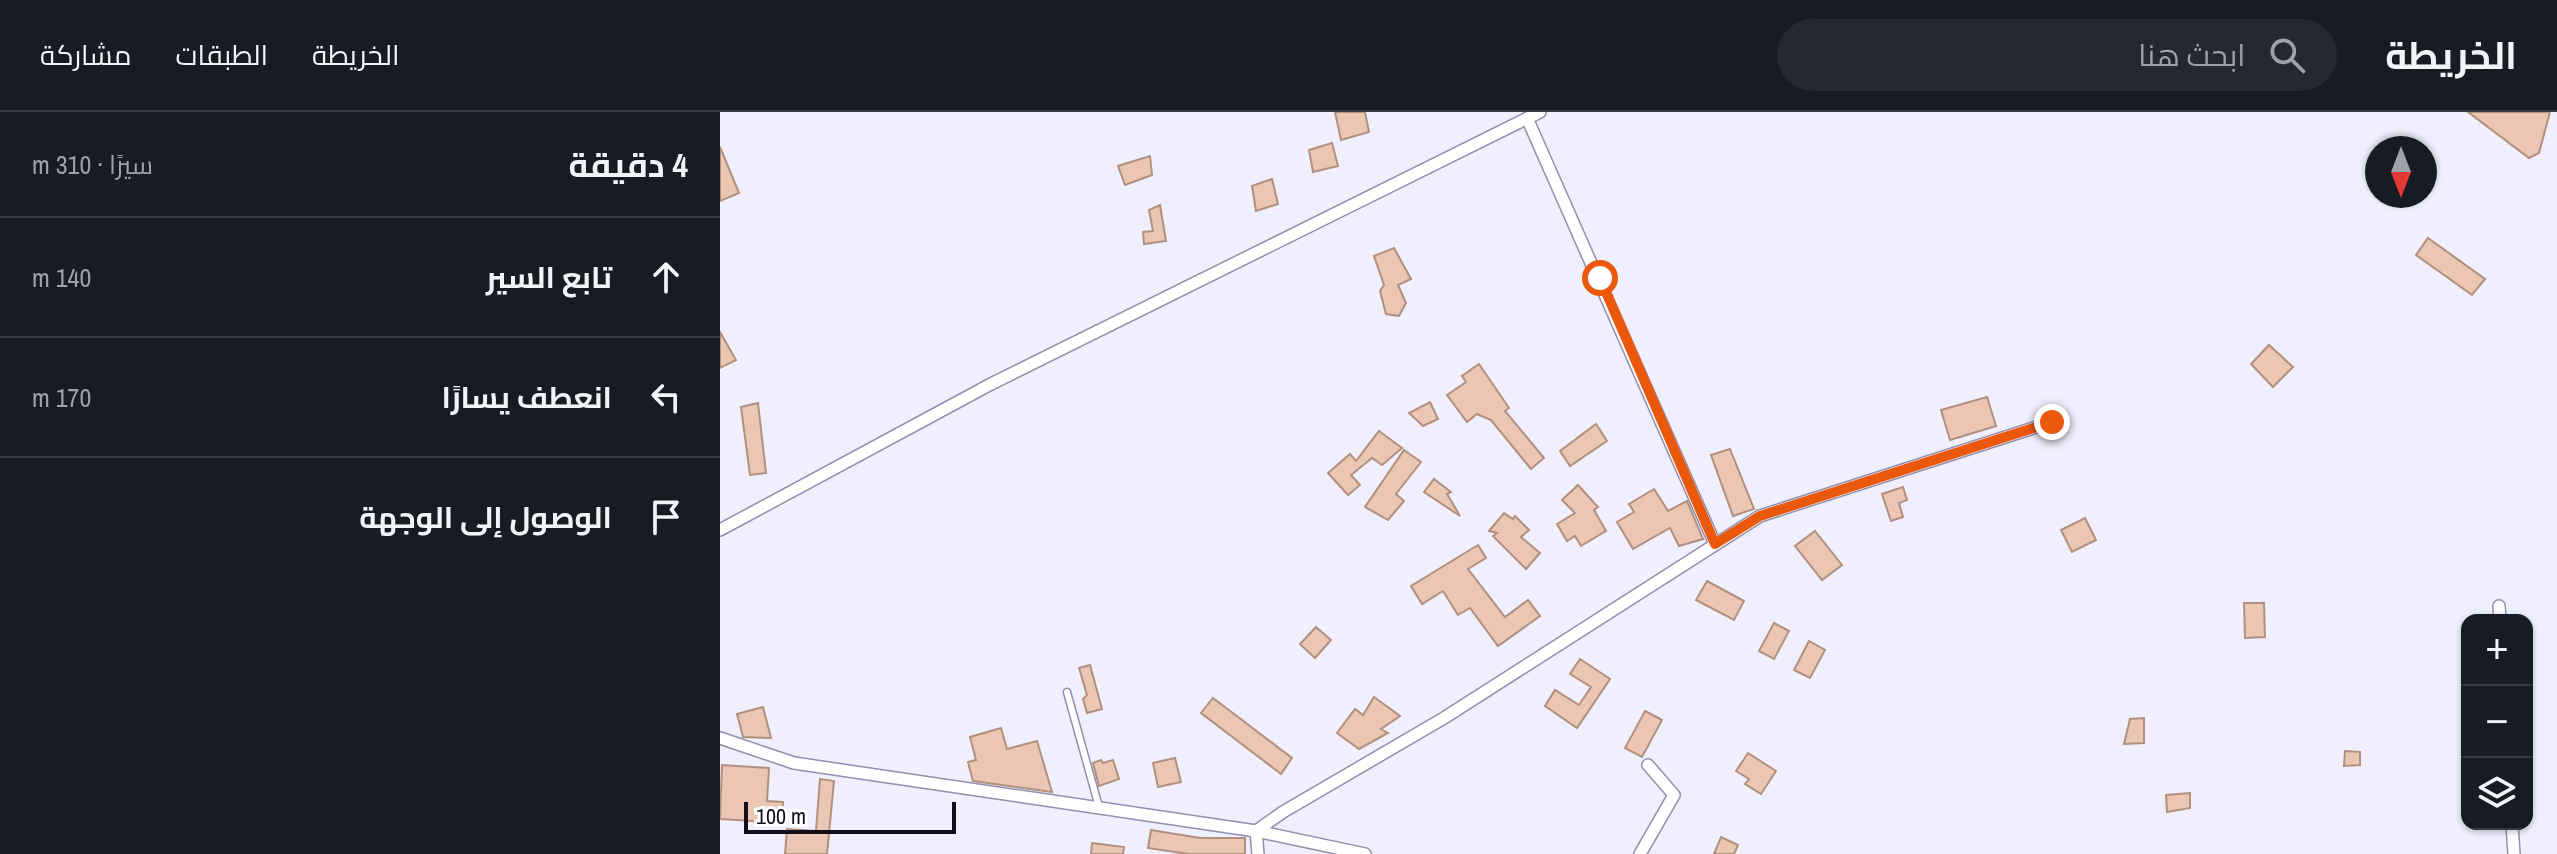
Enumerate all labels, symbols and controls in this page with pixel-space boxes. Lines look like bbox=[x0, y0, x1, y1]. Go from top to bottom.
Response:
search box bbox=[1777, 19, 2337, 91]
text: الخريطة bbox=[2385, 30, 2517, 81]
icon: search bbox=[2265, 33, 2309, 77]
text: ابحث هنا bbox=[2138, 35, 2245, 75]
text: مشاركة bbox=[40, 36, 131, 74]
text: الطبقات bbox=[175, 36, 268, 74]
text: الخريطة bbox=[312, 36, 399, 74]
north arrow bbox=[2365, 136, 2437, 208]
text: 4 دقيقة bbox=[569, 142, 688, 188]
text: سيرًا · 310 m bbox=[32, 147, 153, 182]
icon: ahead bbox=[644, 255, 688, 299]
text: تابع السير bbox=[486, 257, 612, 297]
text: 140 m bbox=[32, 260, 91, 295]
route start bbox=[1582, 260, 1618, 296]
icon: left bbox=[644, 375, 688, 419]
text: انعطف يسارًا bbox=[442, 377, 612, 417]
text: 170 m bbox=[32, 380, 91, 415]
route end bbox=[2034, 404, 2070, 440]
icon: arrive bbox=[644, 495, 688, 539]
text: الوصول إلى الوجهة bbox=[359, 497, 612, 537]
map controls bbox=[2461, 614, 2533, 830]
button: + bbox=[2461, 614, 2533, 686]
button: − bbox=[2461, 686, 2533, 758]
button: layers bbox=[2461, 758, 2533, 830]
scale bar bbox=[744, 798, 956, 834]
text: 100 m bbox=[756, 801, 806, 831]

